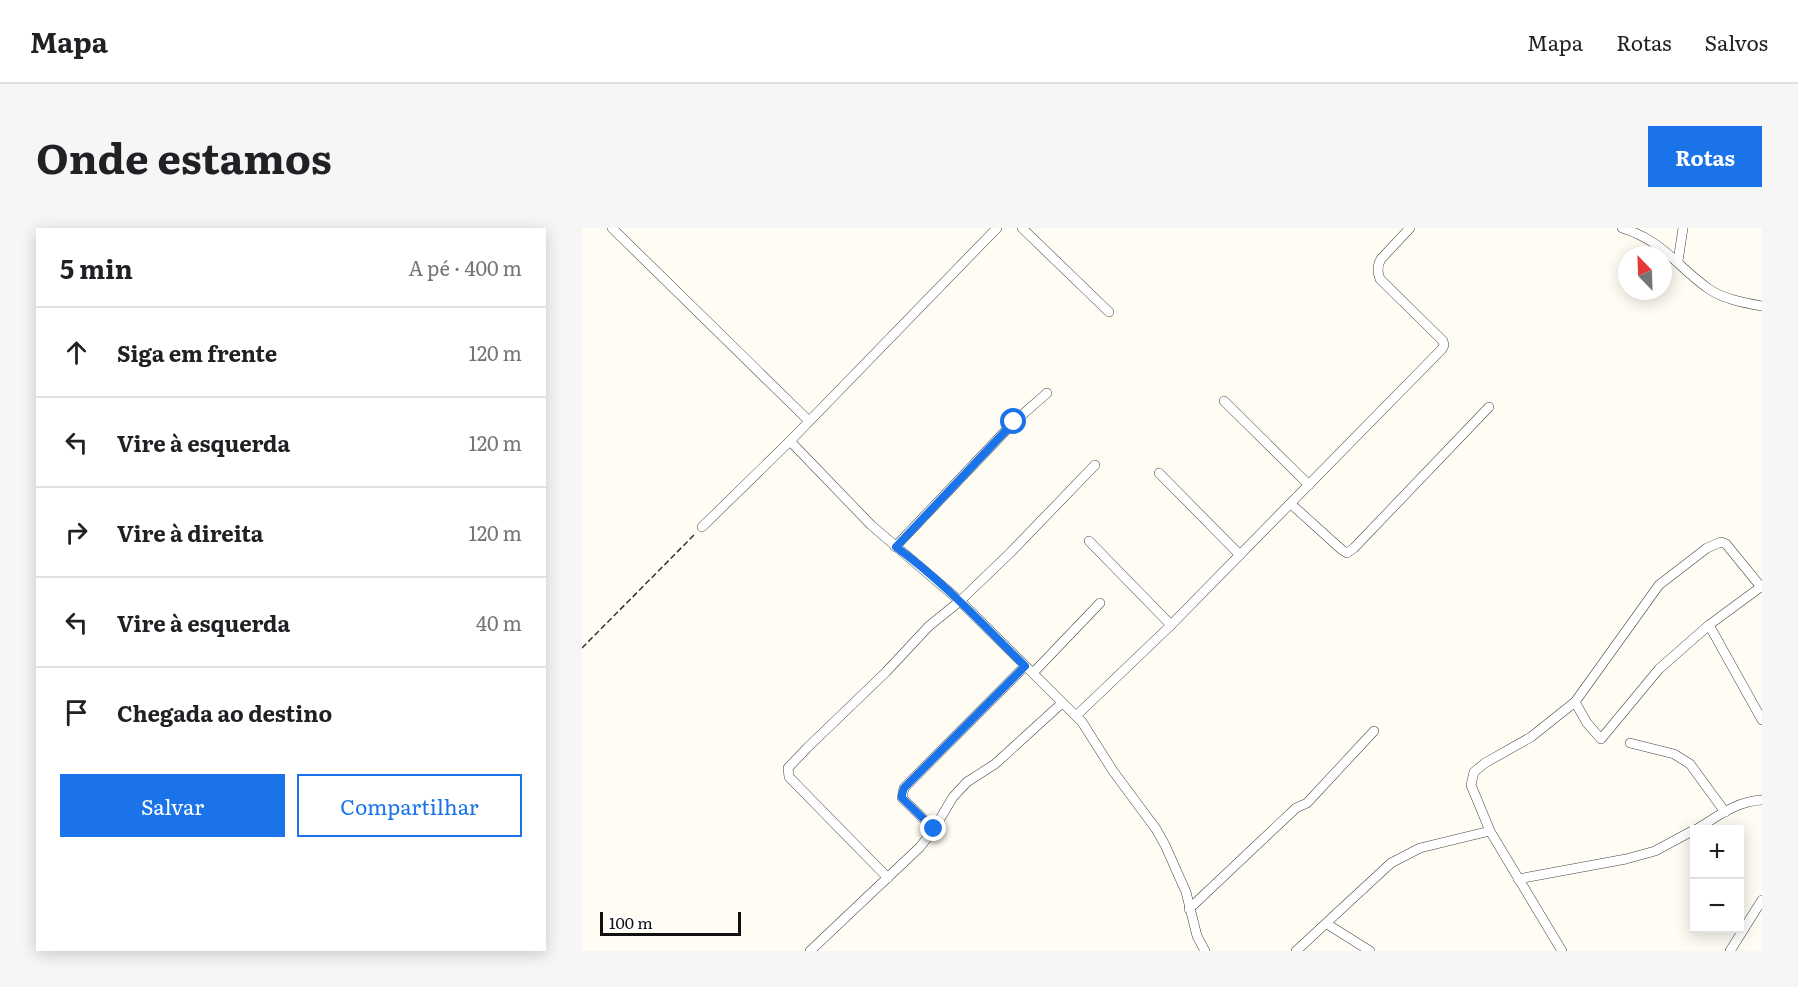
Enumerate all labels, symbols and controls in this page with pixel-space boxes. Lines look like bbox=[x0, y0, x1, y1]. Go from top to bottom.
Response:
text: Mapa bbox=[30, 20, 108, 62]
text: Mapa bbox=[1527, 26, 1583, 57]
text: Rotas bbox=[1616, 26, 1672, 57]
text: Salvos bbox=[1705, 26, 1768, 57]
text: Onde estamos bbox=[36, 125, 332, 187]
button: Rotas bbox=[1648, 126, 1762, 187]
north arrow bbox=[1618, 246, 1672, 300]
text: 5 min bbox=[60, 248, 133, 287]
text: A pé · 400 m bbox=[408, 252, 522, 282]
icon: ahead bbox=[60, 336, 93, 369]
text: Siga em frente bbox=[117, 336, 277, 369]
text: 120 m bbox=[469, 337, 522, 367]
route start bbox=[1000, 408, 1026, 434]
icon: left bbox=[60, 426, 93, 459]
text: Vire à esquerda bbox=[117, 426, 290, 459]
text: 120 m bbox=[469, 427, 522, 457]
icon: right bbox=[60, 516, 93, 549]
text: Vire à direita bbox=[117, 516, 264, 549]
text: 120 m bbox=[469, 517, 522, 547]
icon: left bbox=[60, 606, 93, 639]
text: Vire à esquerda bbox=[117, 606, 290, 639]
text: 40 m bbox=[476, 607, 522, 637]
icon: arrive bbox=[60, 696, 93, 729]
text: Chegada ao destino bbox=[117, 696, 332, 729]
button: Salvar bbox=[60, 774, 285, 837]
button: Compartilhar bbox=[297, 774, 522, 837]
route end bbox=[920, 815, 946, 841]
map controls bbox=[1690, 825, 1744, 933]
button: + bbox=[1690, 825, 1744, 879]
button: − bbox=[1690, 879, 1744, 933]
scale bar bbox=[600, 909, 741, 936]
text: 100 m bbox=[609, 910, 653, 934]

